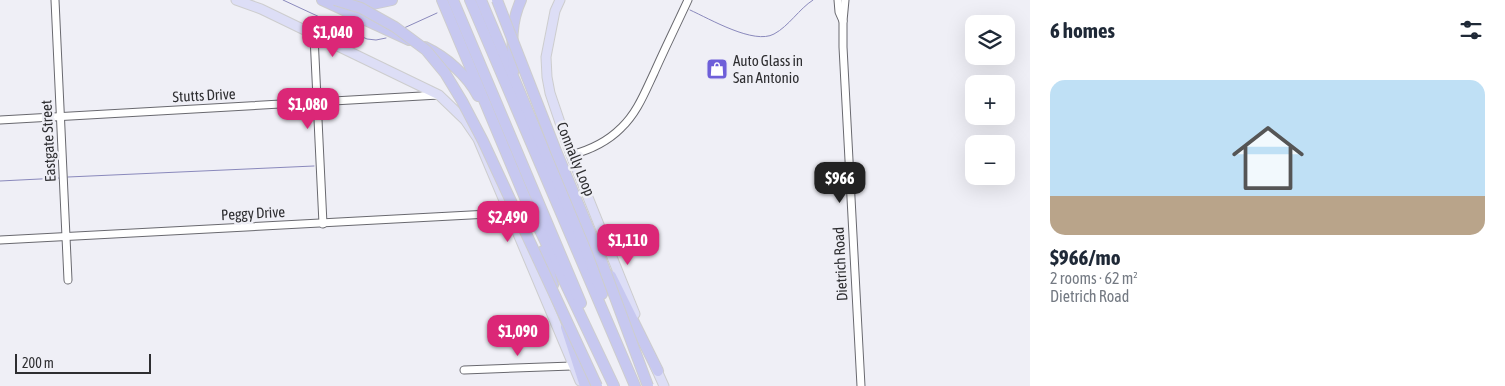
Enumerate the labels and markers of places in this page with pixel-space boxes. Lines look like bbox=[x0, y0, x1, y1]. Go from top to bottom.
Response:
pin: $1,040 bbox=[292, 15, 374, 58]
place label: Auto Glass in San Antonio bbox=[733, 52, 803, 86]
shop icon: Auto Glass in San Antonio bbox=[705, 57, 729, 81]
pin: $1,080 bbox=[267, 88, 349, 130]
pin: $966 bbox=[810, 162, 870, 204]
pin: $2,490 bbox=[467, 200, 549, 243]
pin: $1,110 bbox=[587, 224, 669, 266]
pin: $1,090 bbox=[477, 314, 559, 357]

